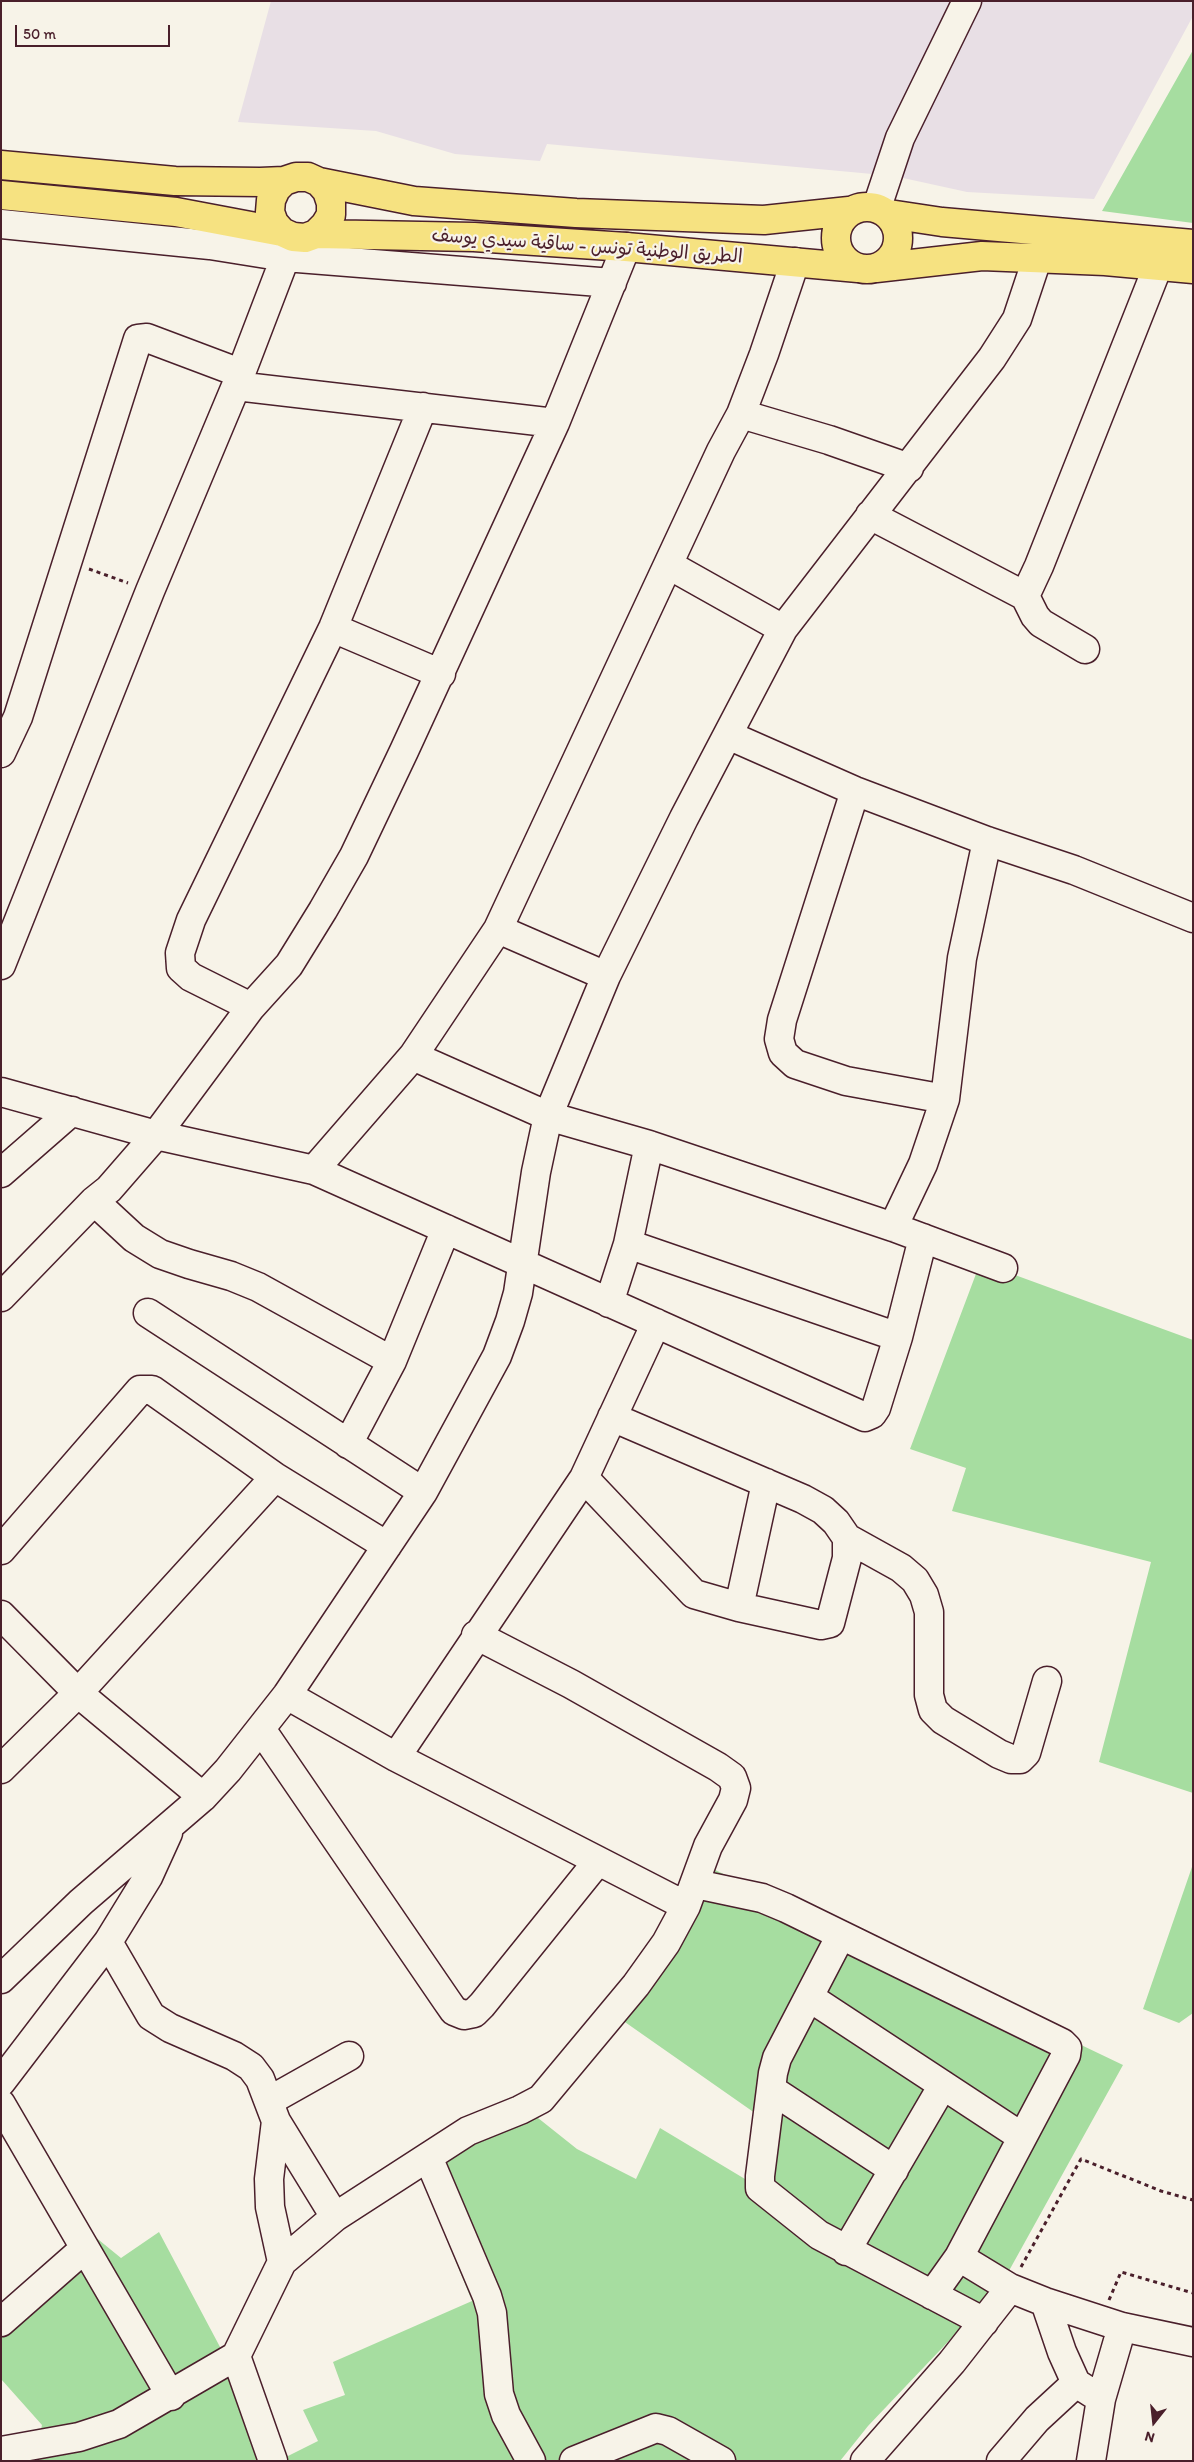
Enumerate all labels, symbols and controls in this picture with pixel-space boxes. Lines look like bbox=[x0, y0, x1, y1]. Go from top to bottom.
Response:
scale bar bbox=[18, 15, 172, 47]
text: 50 m bbox=[23, 25, 56, 43]
street label: الطريق الوطنية تونس - ساقية سيدي يوسف bbox=[431, 225, 743, 269]
north arrow bbox=[1129, 2397, 1179, 2447]
text: N bbox=[1143, 2427, 1157, 2446]

